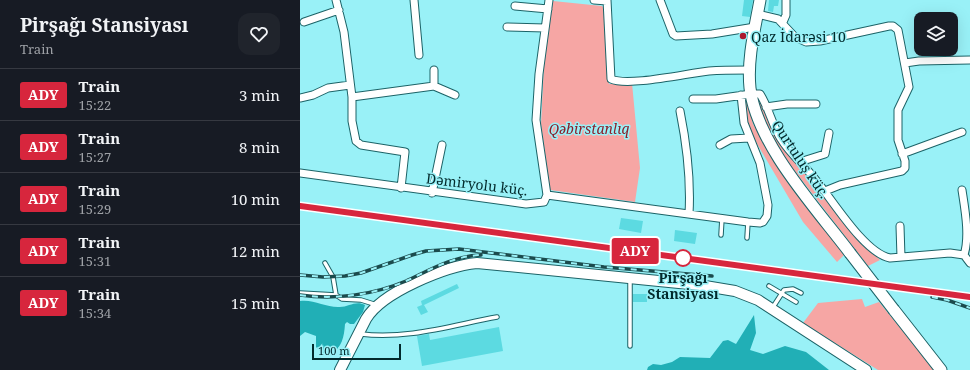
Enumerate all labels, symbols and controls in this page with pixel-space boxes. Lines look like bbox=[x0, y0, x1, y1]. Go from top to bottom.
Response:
text: Pirşağı Stansiyası bbox=[20, 12, 188, 38]
map controls bbox=[914, 12, 958, 56]
button: layers bbox=[914, 12, 958, 56]
button: heart bbox=[238, 13, 280, 55]
place label: Qaz İdarəsi 10 bbox=[751, 27, 846, 46]
marker: Qaz İdarəsi 10 bbox=[738, 31, 748, 41]
text: Train bbox=[20, 40, 54, 58]
text: Train bbox=[79, 76, 120, 96]
text: ADY bbox=[28, 85, 59, 104]
text: 3 min bbox=[239, 85, 280, 105]
text: 15:22 bbox=[79, 96, 111, 114]
street label: Qurtuluş küç. bbox=[768, 116, 834, 202]
park label: Qəbirstanlıq bbox=[549, 119, 629, 138]
text: Train bbox=[79, 128, 120, 148]
text: ADY bbox=[28, 137, 59, 156]
text: 8 min bbox=[239, 137, 280, 157]
text: 15:27 bbox=[79, 148, 111, 166]
street label: Dəmiryolu küç. bbox=[425, 168, 529, 200]
text: Train bbox=[79, 180, 120, 200]
text: ADY bbox=[28, 189, 59, 208]
text: 10 min bbox=[231, 189, 280, 209]
text: 15:29 bbox=[79, 200, 111, 218]
text: Train bbox=[79, 232, 120, 252]
line badge: ADY bbox=[612, 238, 658, 264]
text: ADY bbox=[28, 241, 59, 260]
text: 12 min bbox=[231, 241, 280, 261]
text: ADY bbox=[620, 241, 650, 260]
marker: Pirşağı Stansiyası bbox=[674, 249, 692, 267]
text: 15:31 bbox=[79, 252, 111, 270]
place label: Pirşağı Stansiyası bbox=[647, 268, 719, 303]
text: Train bbox=[79, 284, 120, 304]
text: ADY bbox=[28, 293, 59, 312]
text: 15 min bbox=[231, 293, 280, 313]
text: 15:34 bbox=[79, 304, 111, 322]
scale bar bbox=[312, 342, 401, 361]
text: 100 m bbox=[318, 343, 350, 358]

